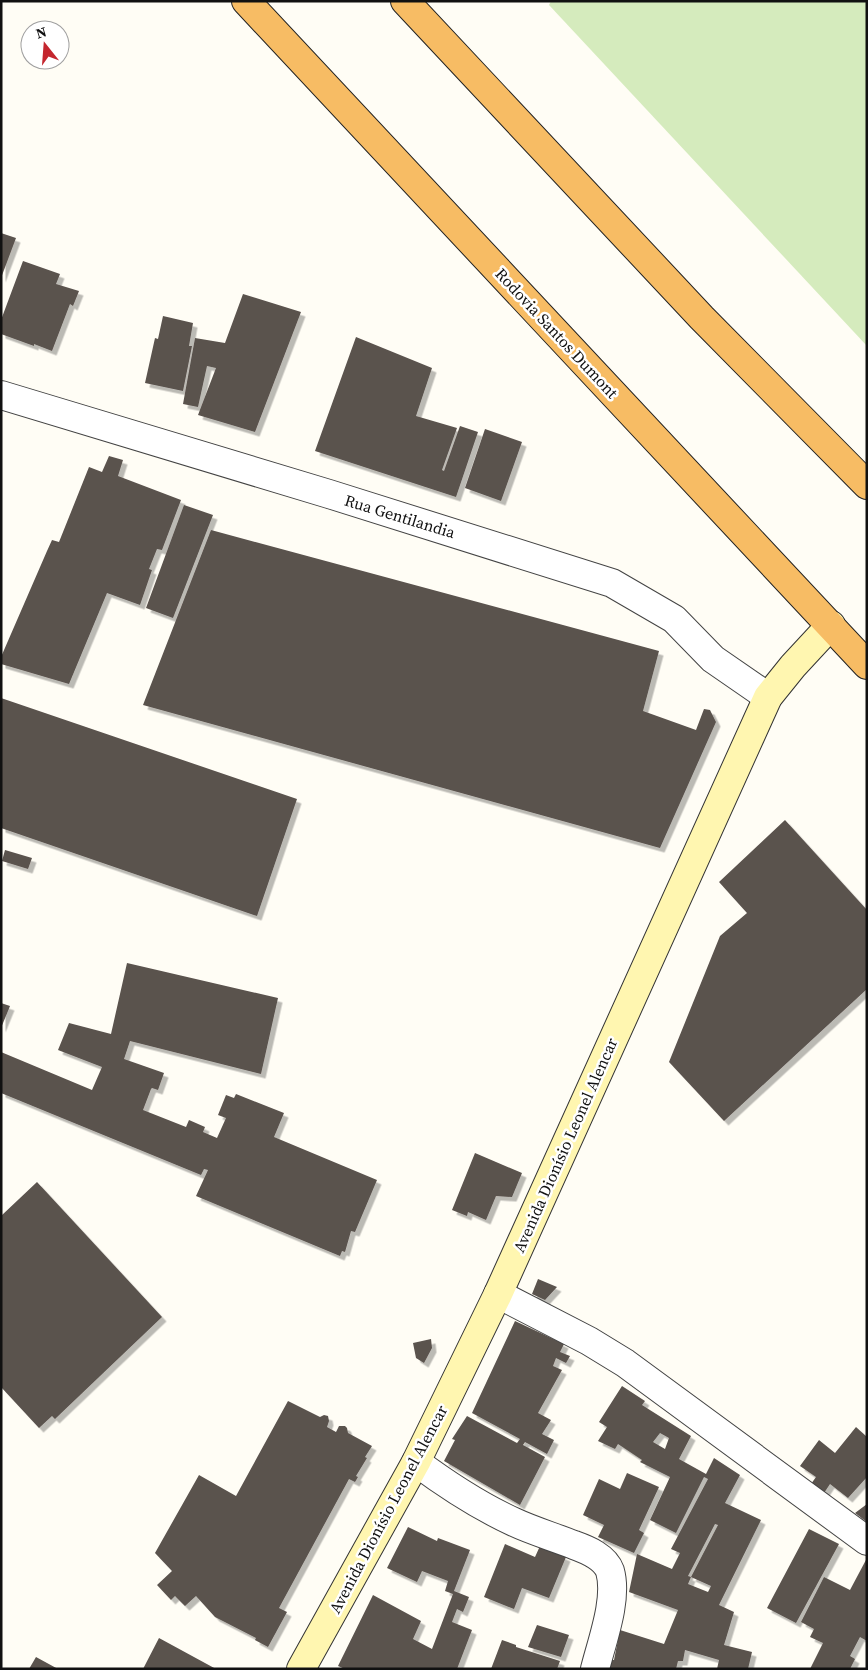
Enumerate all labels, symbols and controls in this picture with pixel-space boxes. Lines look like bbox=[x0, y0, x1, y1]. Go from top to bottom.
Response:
north arrow bbox=[20, 20, 70, 70]
text: N bbox=[33, 22, 49, 44]
street label: Rodovia Santos Dumont bbox=[491, 263, 624, 404]
street label: Rua Gentilandia bbox=[342, 489, 459, 543]
street label: Avenida Dionísio Leonel Alencar bbox=[508, 1034, 623, 1256]
street label: Avenida Dionísio Leonel Alencar bbox=[324, 1401, 453, 1617]

